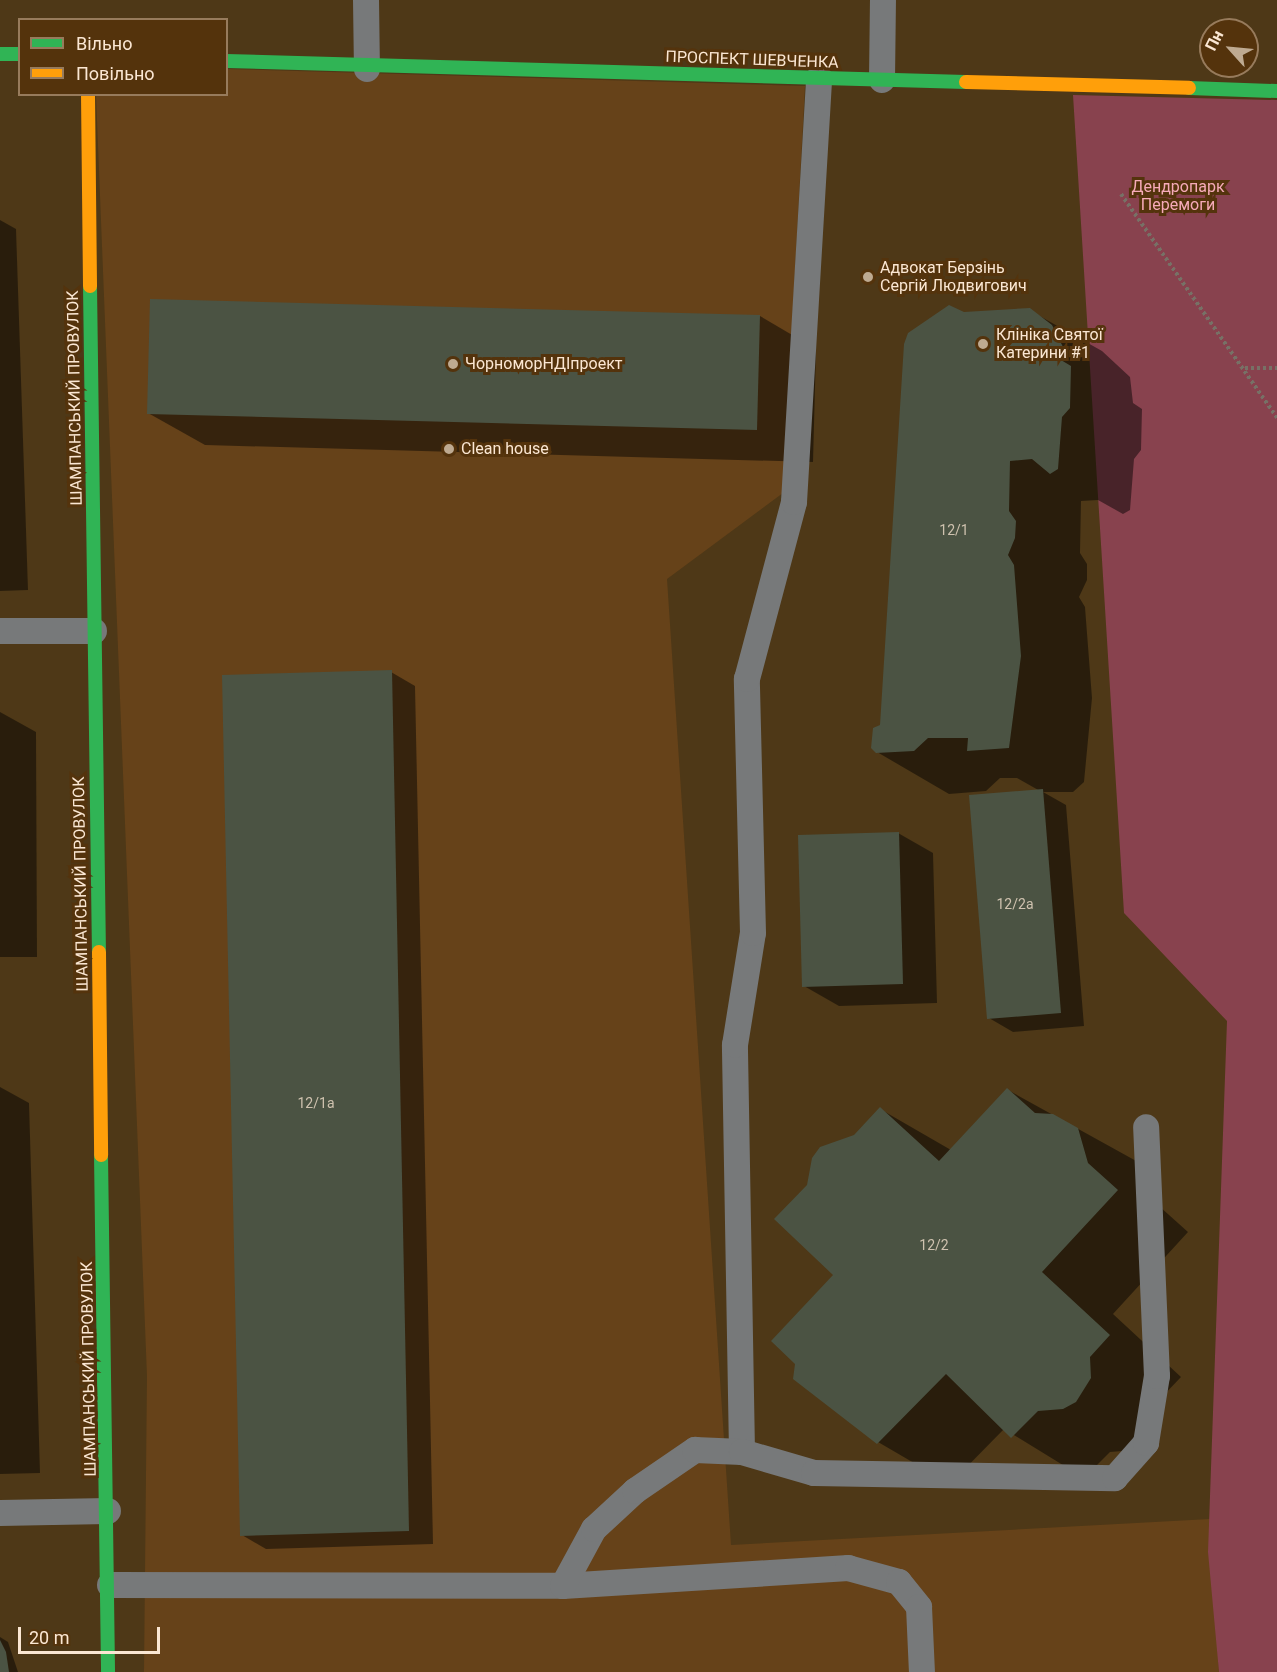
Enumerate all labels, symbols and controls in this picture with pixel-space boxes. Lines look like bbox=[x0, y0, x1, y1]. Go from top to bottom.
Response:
legend bbox=[18, 18, 228, 96]
north arrow bbox=[1199, 18, 1259, 78]
text: Пн bbox=[1201, 27, 1227, 54]
text: Вільно bbox=[76, 33, 132, 54]
street label: ПРОСПЕКТ ШЕВЧЕНКА bbox=[665, 47, 839, 73]
text: Повільно bbox=[76, 63, 155, 84]
park label: Дендропарк Перемоги bbox=[1131, 177, 1225, 215]
place label: Адвокат Берзінь Сергій Людвигович bbox=[880, 258, 1027, 296]
marker: Адвокат Берзінь Сергій Людвигович bbox=[861, 270, 875, 284]
street label: ШАМПАНСЬКИЙ ПРОВУЛОК bbox=[64, 290, 86, 506]
place label: Клініка Святої Катерини #1 bbox=[996, 325, 1103, 363]
marker: Клініка Святої Катерини #1 bbox=[974, 335, 992, 353]
place label: ЧорноморНДІпроект bbox=[465, 354, 623, 374]
marker: ЧорноморНДІпроект bbox=[446, 357, 460, 371]
place label: Clean house bbox=[461, 439, 549, 459]
marker: Clean house bbox=[442, 442, 456, 456]
house number: 12/1 bbox=[939, 522, 969, 538]
street label: ШАМПАНСЬКИЙ ПРОВУЛОК bbox=[70, 776, 92, 992]
house number: 12/2а bbox=[997, 896, 1033, 912]
house number: 12/1а bbox=[298, 1095, 334, 1111]
house number: 12/2 bbox=[919, 1237, 949, 1253]
street label: ШАМПАНСЬКИЙ ПРОВУЛОК bbox=[78, 1261, 100, 1477]
scale bar bbox=[21, 1615, 164, 1653]
text: 20 m bbox=[29, 1627, 69, 1648]

